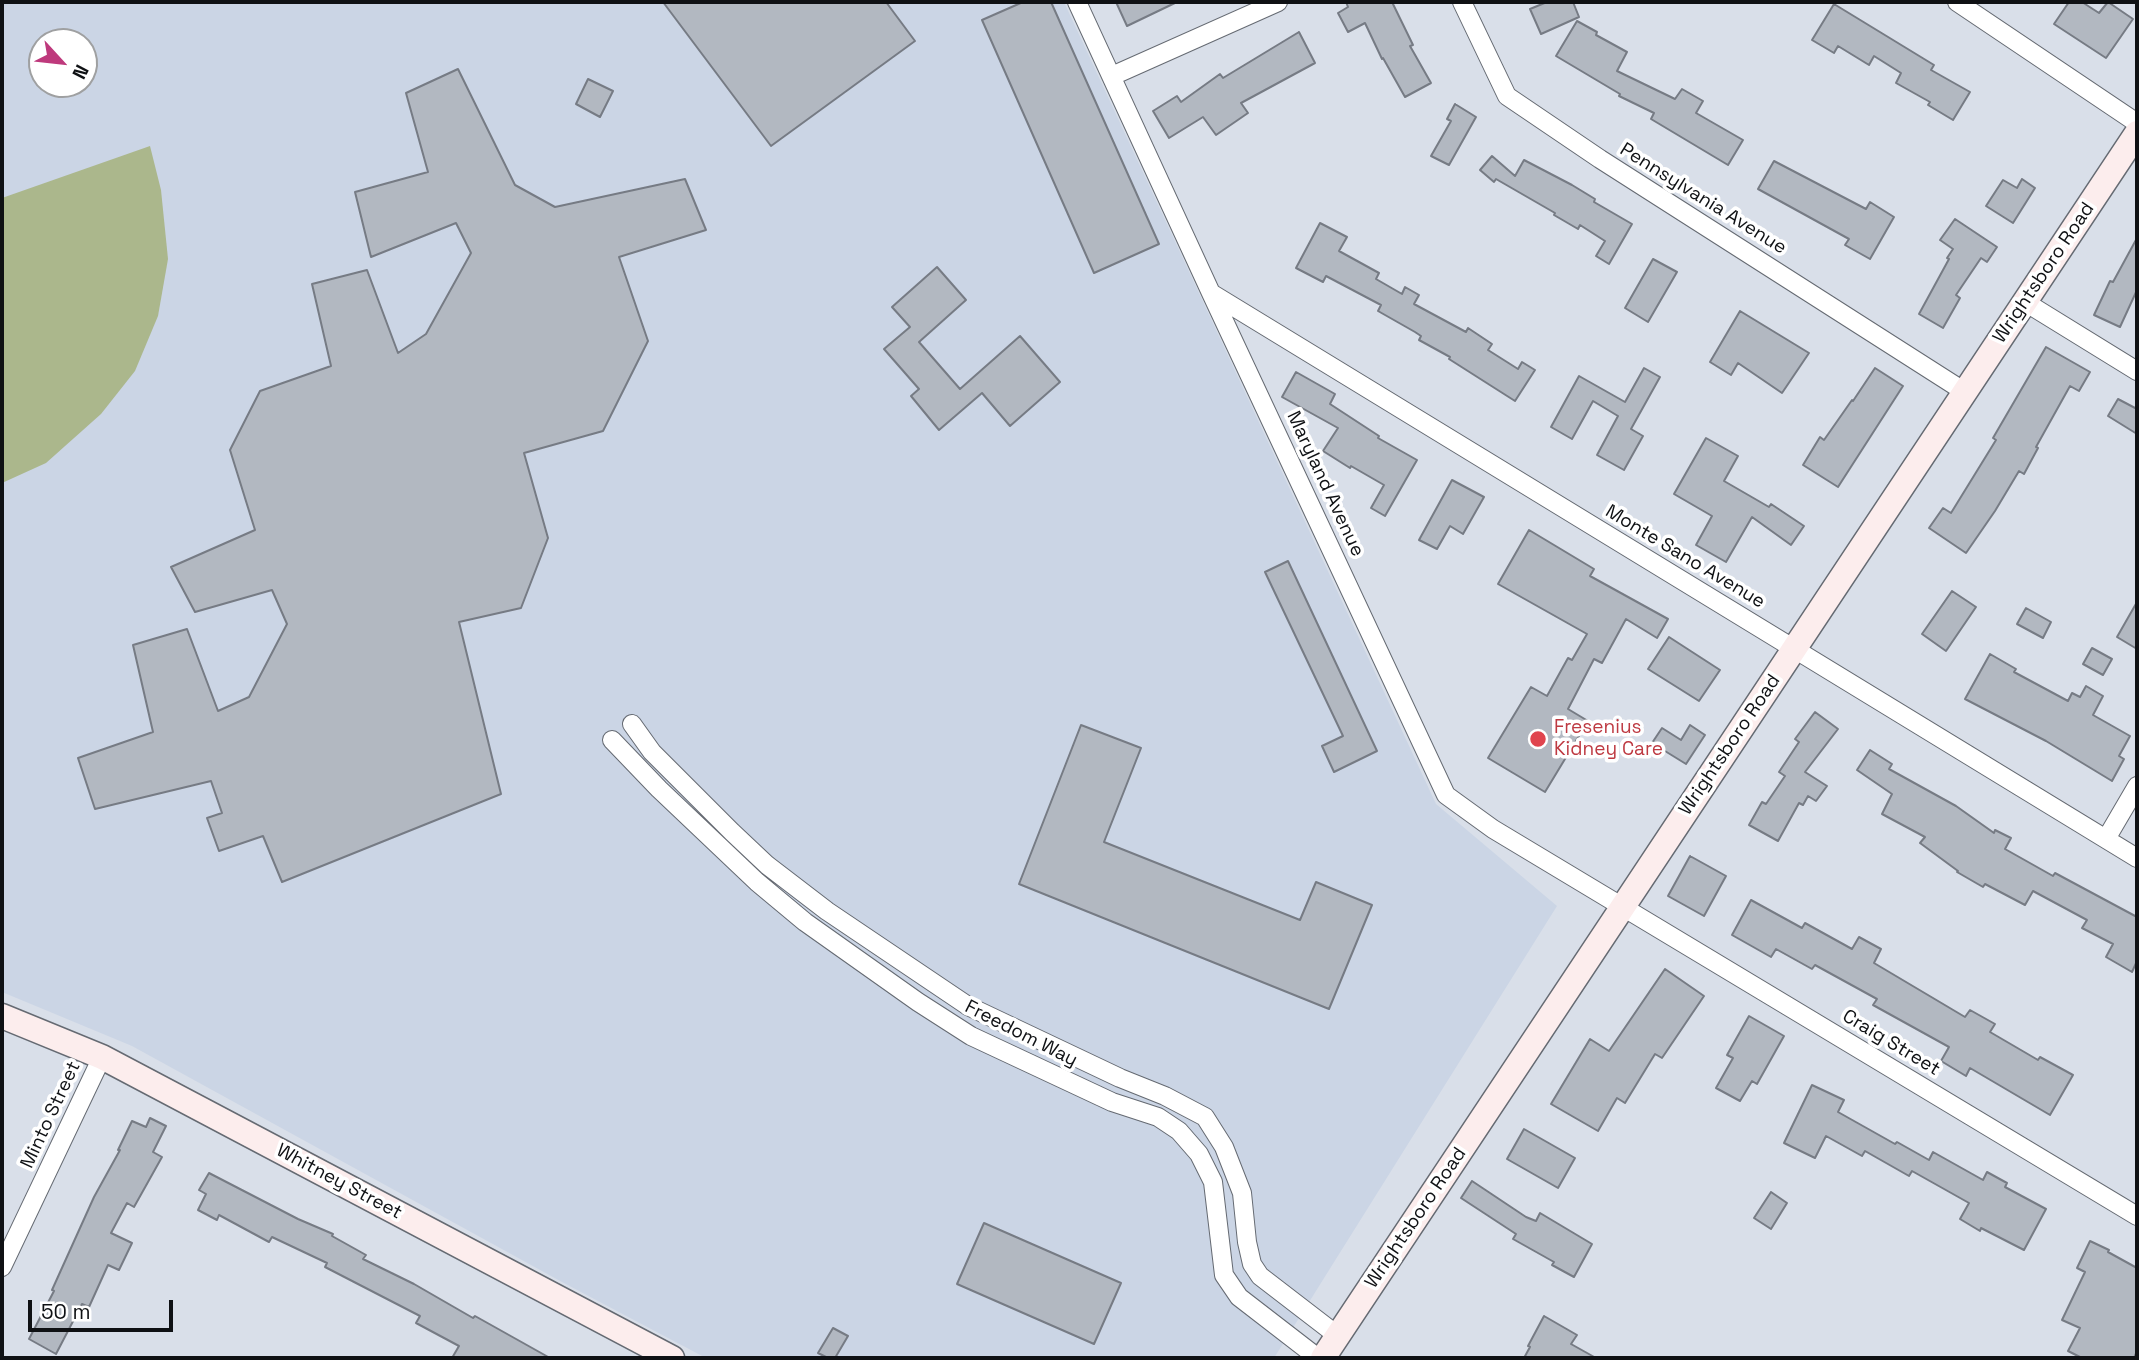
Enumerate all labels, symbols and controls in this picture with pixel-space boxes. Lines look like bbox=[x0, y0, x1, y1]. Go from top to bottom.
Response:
north arrow bbox=[28, 28, 98, 98]
text: N bbox=[66, 60, 94, 83]
street label: Pennsylvania Avenue bbox=[1616, 138, 1790, 260]
street label: Wrightsboro Road bbox=[1988, 198, 2100, 348]
street label: Maryland Avenue bbox=[1281, 408, 1369, 560]
street label: Monte Sano Avenue bbox=[1601, 500, 1769, 614]
street label: Wrightsboro Road bbox=[1674, 670, 1786, 820]
place label: Fresenius Kidney Care bbox=[1554, 717, 1663, 761]
marker: Fresenius Kidney Care bbox=[1528, 729, 1548, 749]
street label: Freedom Way bbox=[961, 996, 1081, 1072]
street label: Craig Street bbox=[1838, 1005, 1944, 1081]
street label: Minto Street bbox=[16, 1058, 86, 1172]
street label: Whitney Street bbox=[272, 1139, 406, 1225]
street label: Wrightsboro Road bbox=[1360, 1143, 1472, 1293]
scale bar bbox=[32, 1286, 177, 1330]
text: 50 m bbox=[41, 1298, 91, 1325]

